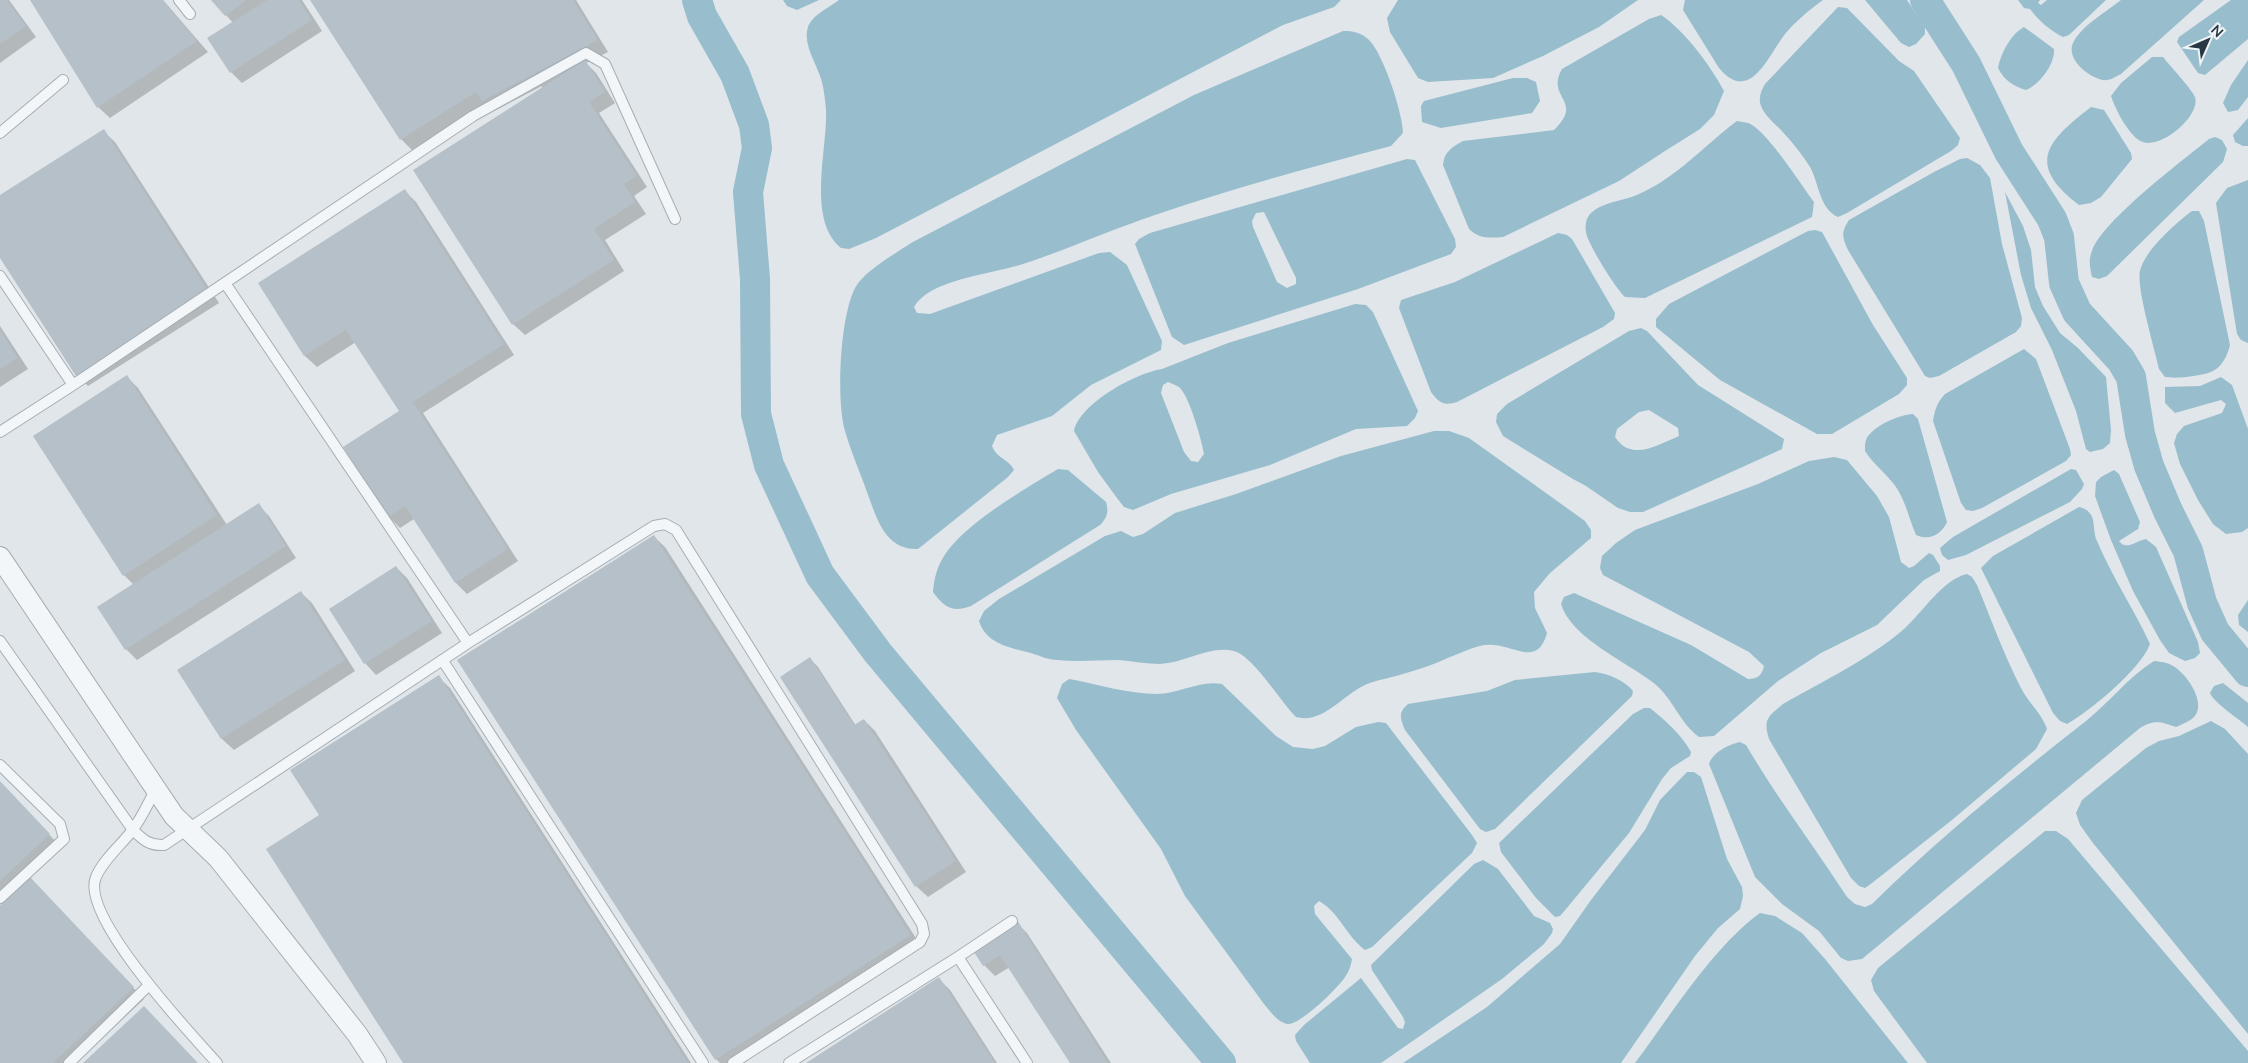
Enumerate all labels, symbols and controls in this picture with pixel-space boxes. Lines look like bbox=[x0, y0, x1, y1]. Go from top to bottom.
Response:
north arrow bbox=[2183, 15, 2233, 65]
text: N bbox=[2206, 21, 2227, 42]

